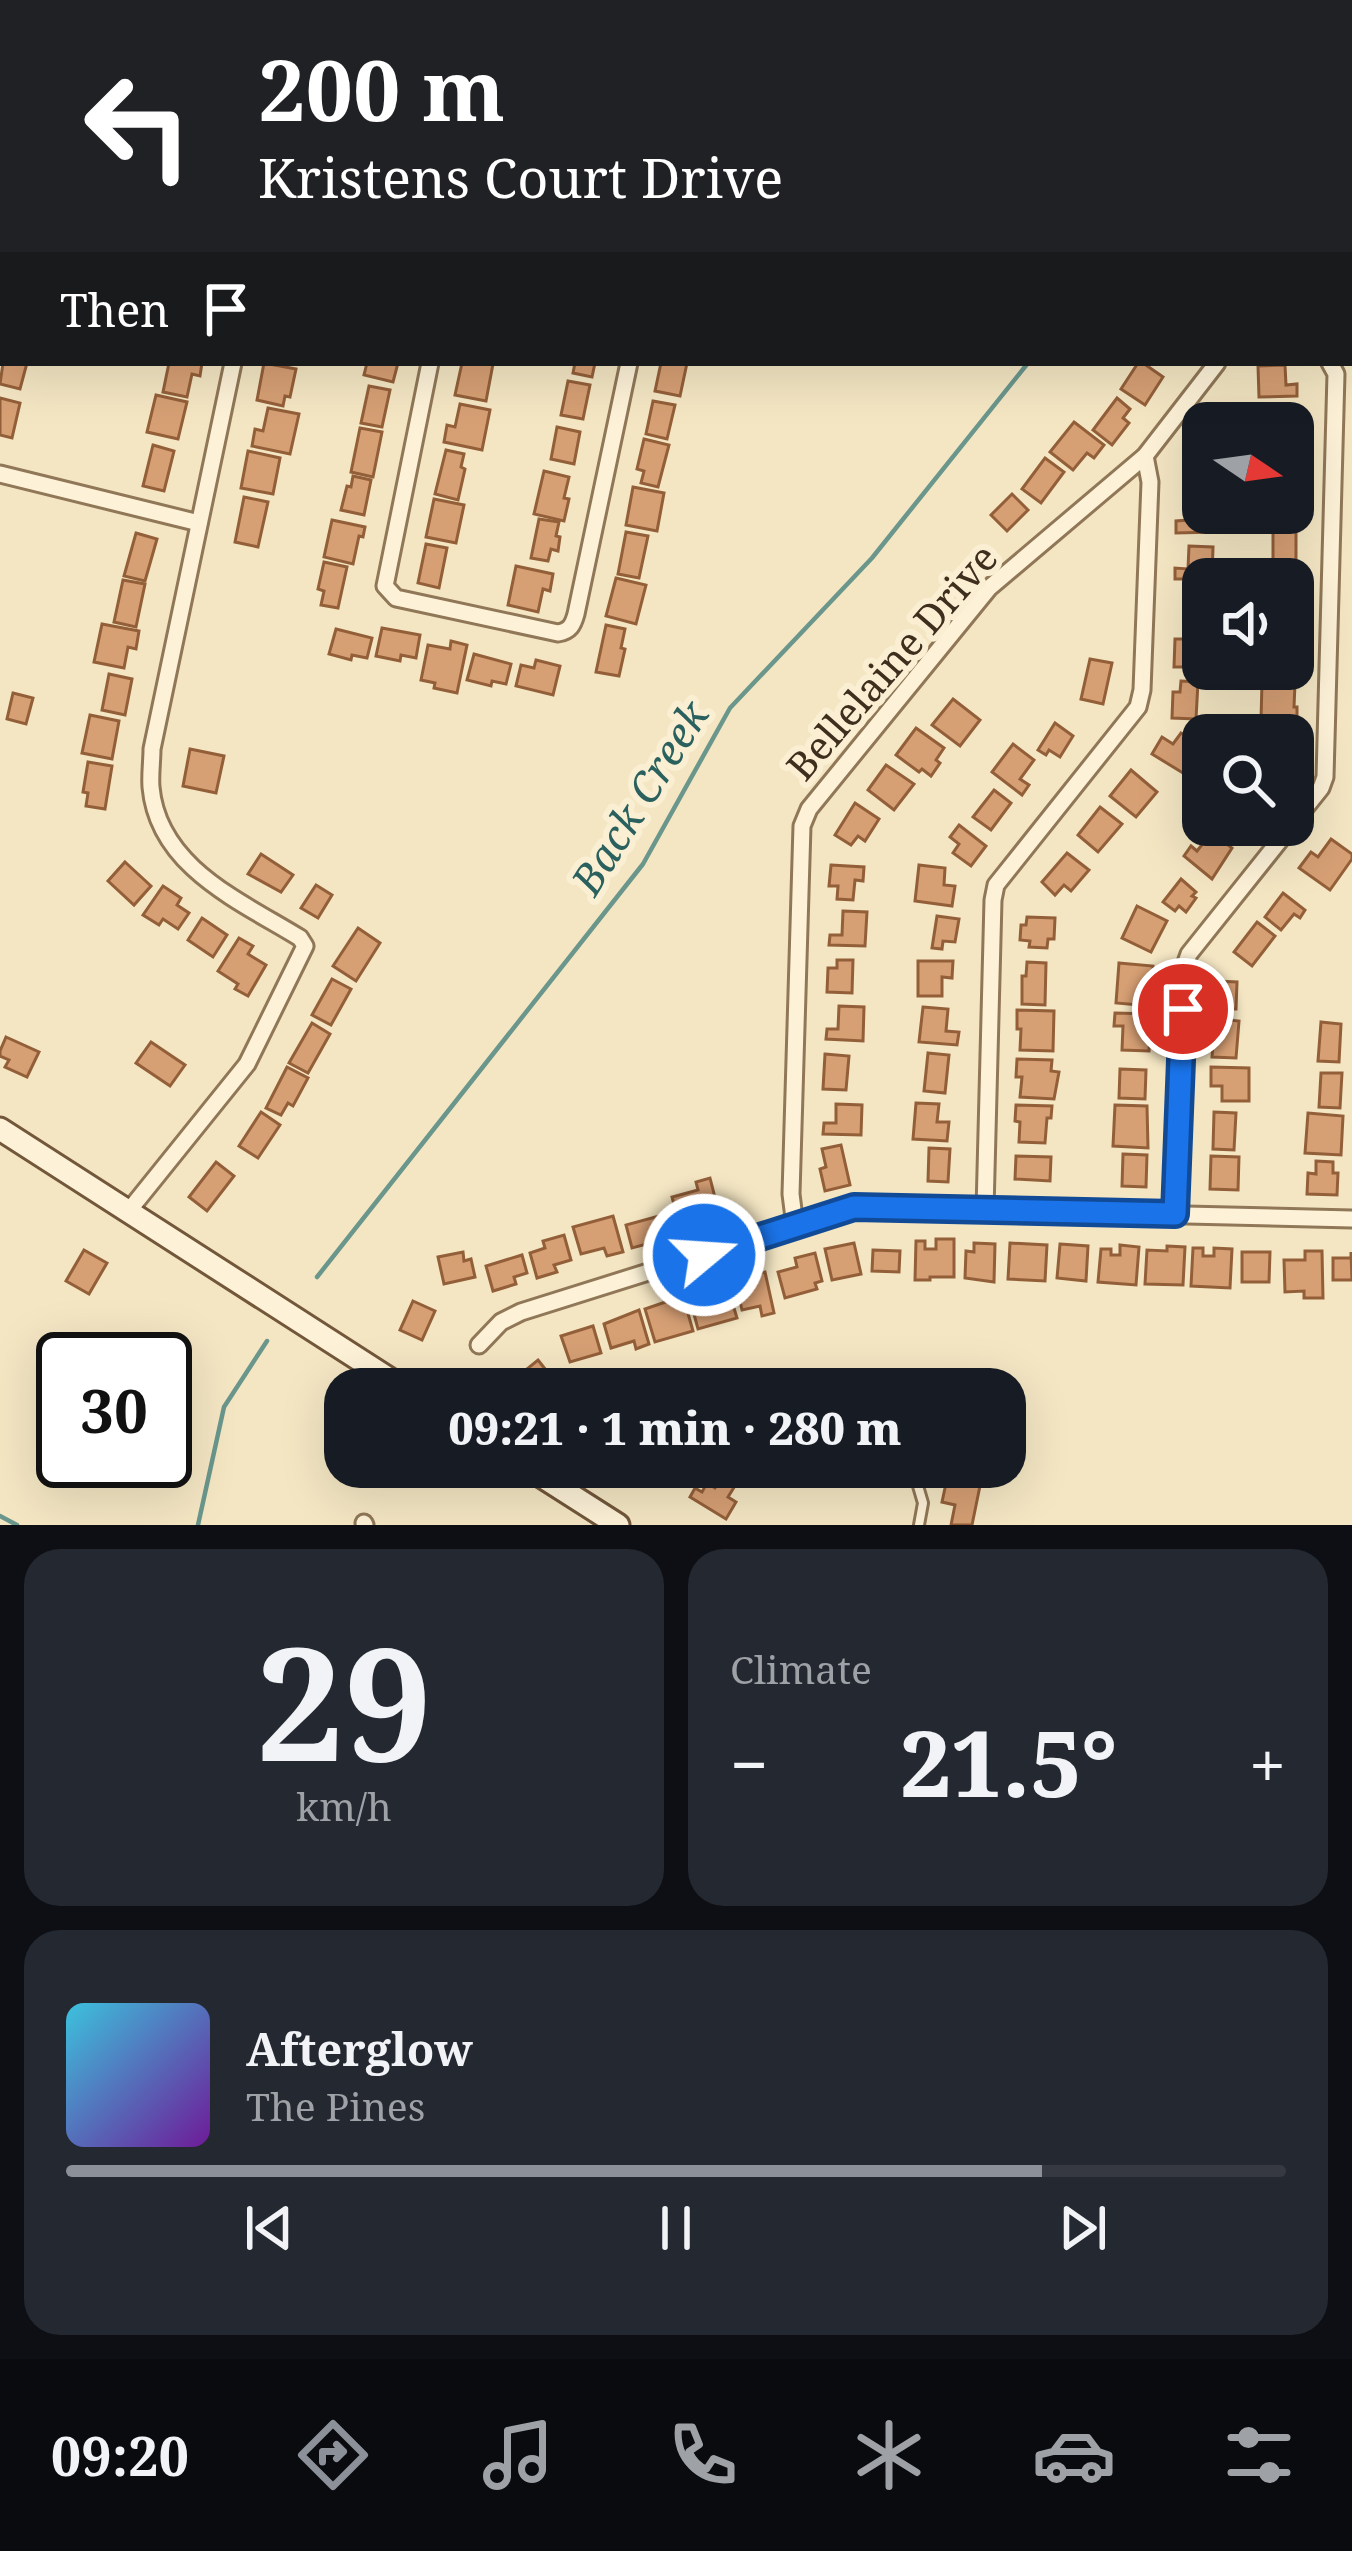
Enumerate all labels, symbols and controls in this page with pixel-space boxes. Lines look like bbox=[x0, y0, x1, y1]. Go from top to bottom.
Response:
text: 200 m bbox=[258, 31, 505, 146]
icon: left bbox=[60, 48, 216, 204]
text: Kristens Court Drive bbox=[258, 140, 783, 214]
icon: arrive bbox=[193, 276, 259, 342]
text: Then bbox=[60, 279, 169, 340]
north arrow bbox=[1182, 402, 1314, 534]
map controls bbox=[1182, 402, 1314, 846]
street label: Bellelaine Drive bbox=[774, 532, 1008, 790]
button: sound bbox=[1182, 558, 1314, 690]
water label: Back Creek bbox=[556, 688, 722, 905]
button: search bbox=[1182, 714, 1314, 846]
pin bbox=[1132, 958, 1234, 1060]
icon: arrive bbox=[1150, 976, 1216, 1042]
position arrow bbox=[641, 1192, 767, 1318]
speed limit sign: 30 bbox=[36, 1332, 192, 1488]
text: 09:21 · 1 min · 280 m bbox=[448, 1397, 902, 1458]
text: 29 bbox=[256, 1594, 432, 1807]
text: Climate bbox=[730, 1642, 872, 1695]
text: 21.5° bbox=[900, 1701, 1117, 1823]
text: − bbox=[730, 1718, 768, 1808]
text: + bbox=[1249, 1718, 1286, 1808]
text: km/h bbox=[296, 1779, 392, 1832]
text: Afterglow bbox=[246, 2018, 473, 2079]
text: The Pines bbox=[246, 2079, 425, 2132]
icon: previous bbox=[236, 2195, 302, 2261]
icon: pause bbox=[643, 2195, 709, 2261]
icon: next bbox=[1050, 2195, 1116, 2261]
icon: directions bbox=[291, 2413, 375, 2497]
icon: music bbox=[476, 2413, 560, 2497]
icon: phone bbox=[661, 2413, 745, 2497]
icon: climate bbox=[847, 2413, 931, 2497]
icon: car bbox=[1032, 2413, 1116, 2497]
icon: filters bbox=[1217, 2413, 1301, 2497]
text: 09:20 bbox=[51, 2418, 189, 2492]

